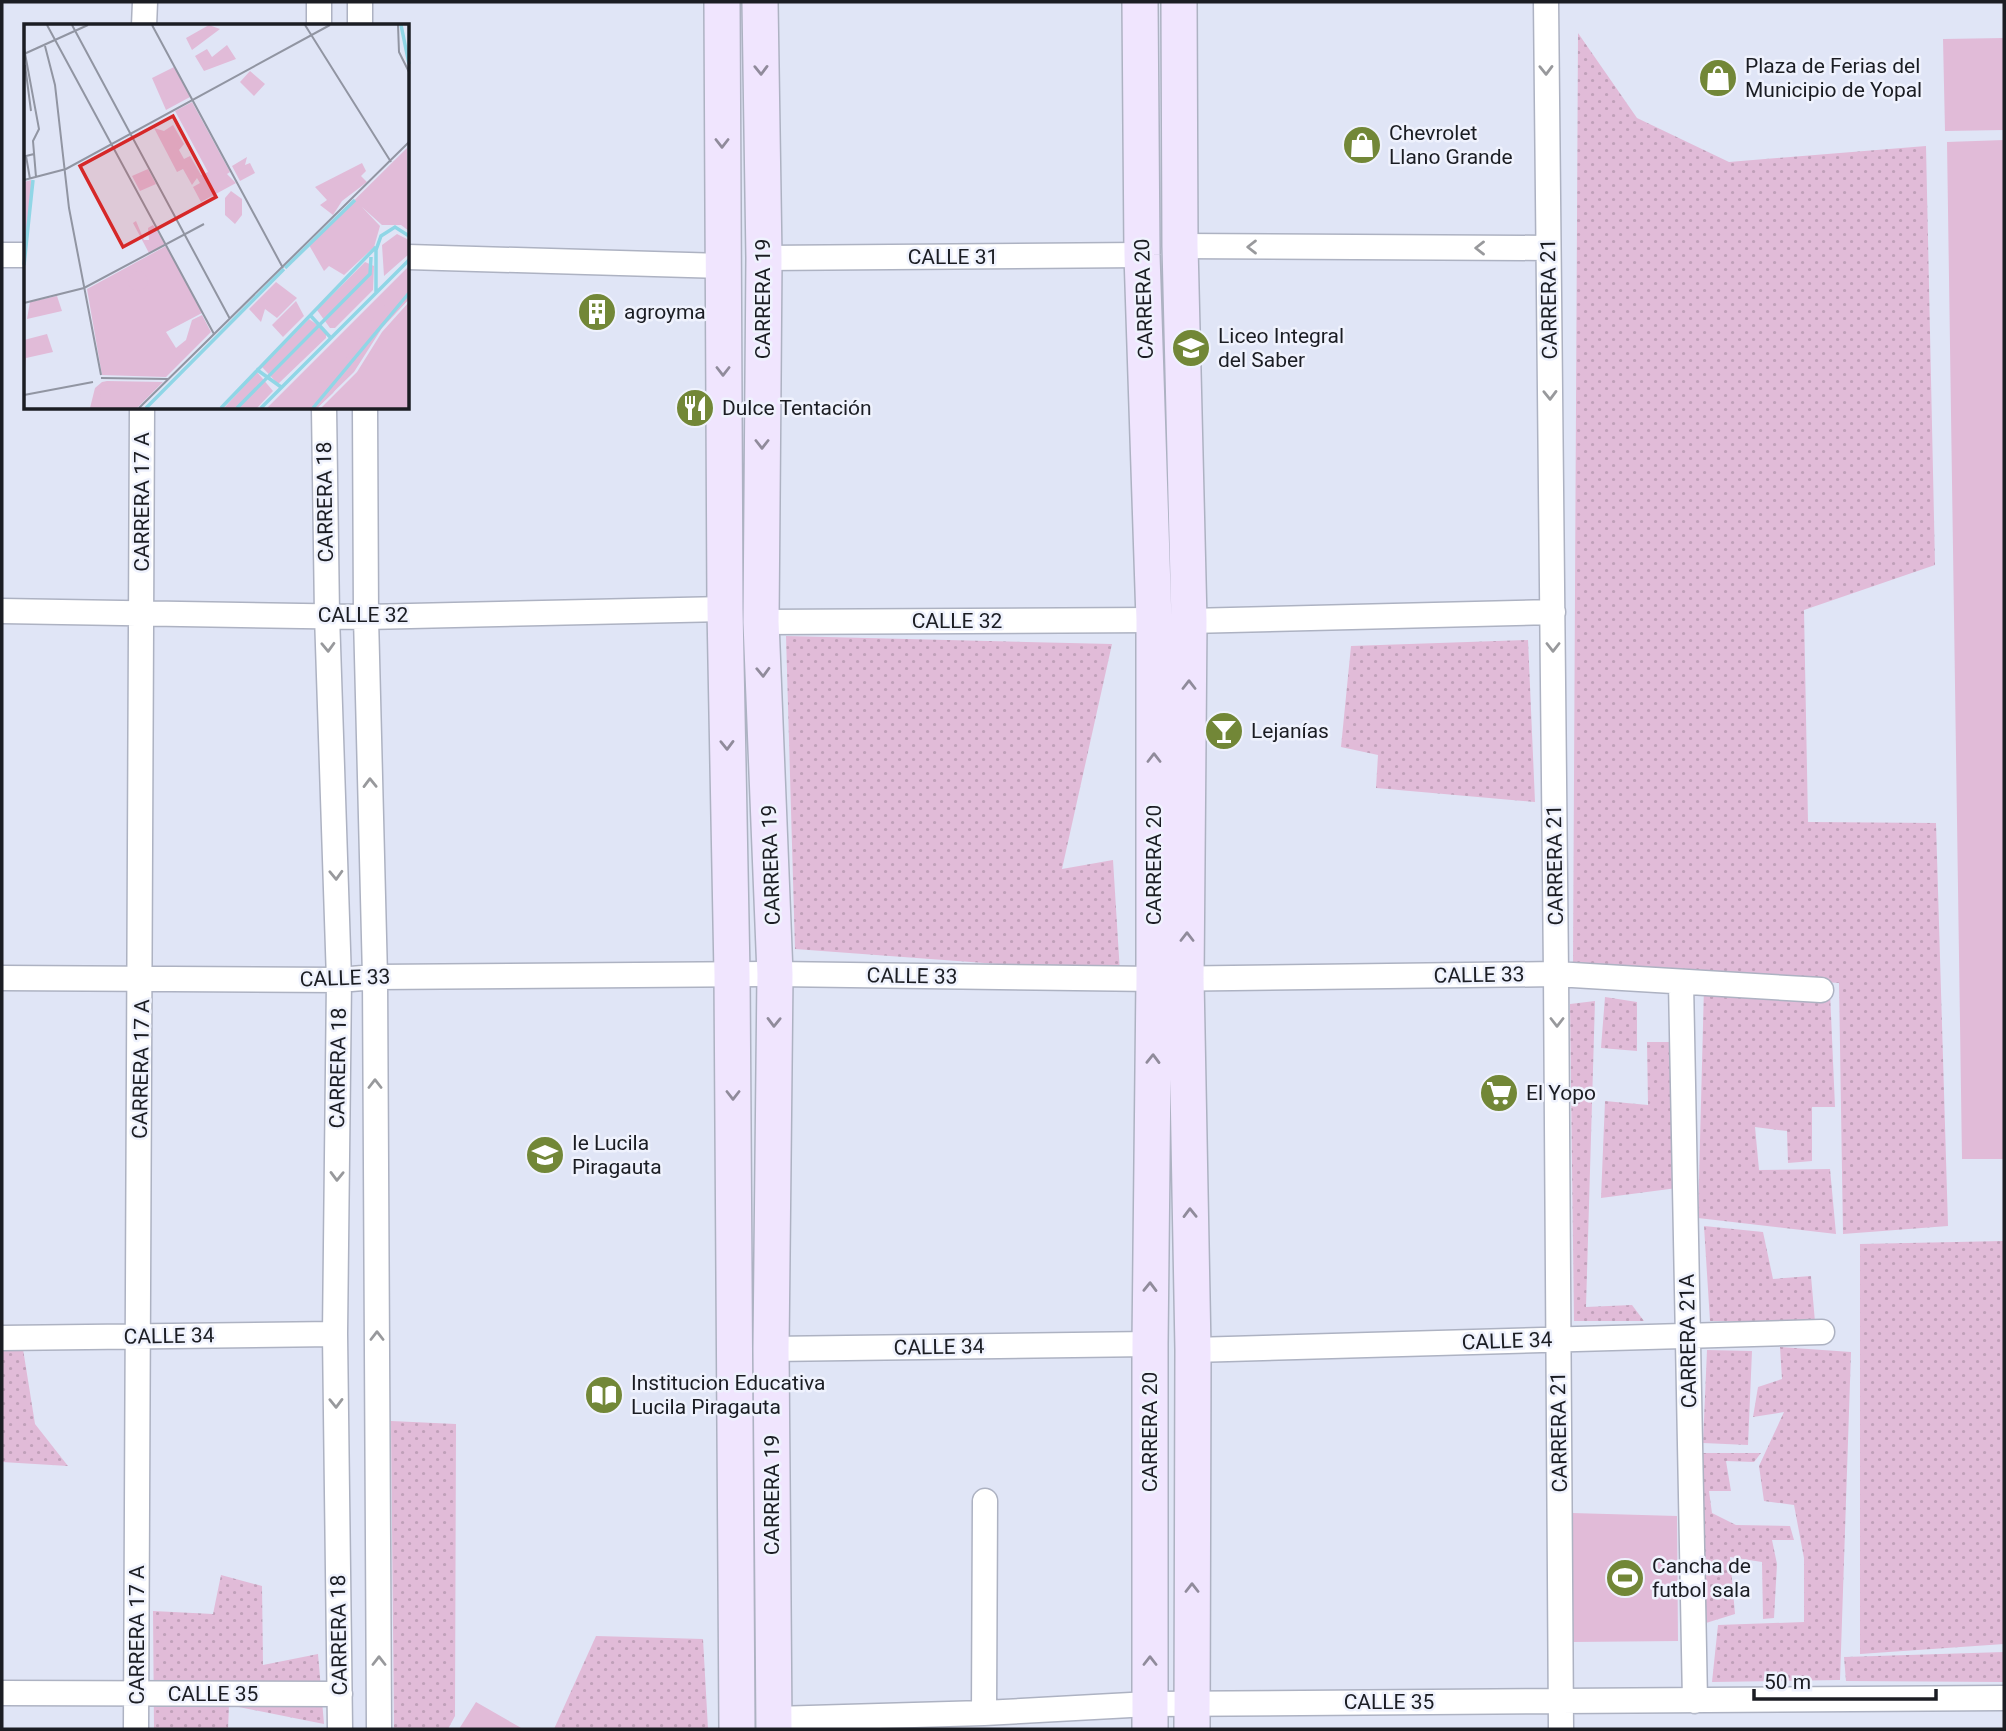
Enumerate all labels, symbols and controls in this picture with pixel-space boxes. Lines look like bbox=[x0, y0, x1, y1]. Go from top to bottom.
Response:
inset map bbox=[24, 24, 410, 410]
place label: Plaza de Ferias del Municipio de Yopal bbox=[1745, 54, 1922, 102]
shop icon: Plaza de Ferias del Municipio de Yopal bbox=[1697, 57, 1739, 99]
one-way arrow bbox=[753, 65, 769, 76]
one-way arrow bbox=[1538, 65, 1554, 76]
place label: Chevrolet Llano Grande bbox=[1389, 121, 1513, 169]
shop icon: Chevrolet Llano Grande bbox=[1341, 124, 1383, 166]
one-way arrow bbox=[714, 139, 730, 149]
street label: CARRERA 20 bbox=[1130, 238, 1158, 360]
street label: CARRERA 21 bbox=[1536, 238, 1562, 360]
street label: CARRERA 19 bbox=[751, 239, 775, 359]
one-way arrow bbox=[1246, 239, 1257, 255]
one-way arrow bbox=[1474, 240, 1484, 256]
street label: CALLE 31 bbox=[908, 245, 998, 269]
building icon: agroyma bbox=[576, 291, 618, 333]
place label: agroyma bbox=[624, 300, 706, 324]
place label: Liceo Integral del Saber bbox=[1218, 324, 1344, 372]
school or university icon: Liceo Integral del Saber bbox=[1170, 327, 1212, 369]
one-way arrow bbox=[715, 366, 731, 377]
restaurant icon: Dulce Tentación bbox=[674, 387, 716, 429]
one-way arrow bbox=[1542, 391, 1558, 401]
place label: Dulce Tentación bbox=[722, 396, 872, 420]
street label: CARRERA 17 A bbox=[130, 432, 154, 572]
one-way arrow bbox=[755, 439, 770, 450]
street label: CARRERA 18 bbox=[312, 441, 338, 563]
street label: CALLE 32 bbox=[318, 603, 409, 627]
street label: CALLE 32 bbox=[912, 609, 1003, 633]
one-way arrow bbox=[320, 642, 335, 653]
one-way arrow bbox=[1545, 643, 1561, 653]
one-way arrow bbox=[756, 667, 771, 678]
one-way arrow bbox=[1181, 679, 1197, 689]
bar icon: Lejanías bbox=[1203, 710, 1245, 752]
place label: Lejanías bbox=[1251, 719, 1329, 743]
one-way arrow bbox=[720, 740, 735, 751]
one-way arrow bbox=[1146, 752, 1162, 763]
one-way arrow bbox=[362, 777, 378, 787]
street label: CARRERA 19 bbox=[757, 804, 785, 926]
street label: CARRERA 21 bbox=[1542, 804, 1568, 926]
street label: CARRERA 20 bbox=[1142, 805, 1166, 925]
one-way arrow bbox=[328, 870, 343, 881]
one-way arrow bbox=[1179, 931, 1195, 941]
street label: CALLE 33 bbox=[1433, 962, 1525, 988]
street label: CALLE 33 bbox=[866, 963, 958, 989]
street label: CALLE 33 bbox=[299, 964, 391, 992]
street label: CARRERA 17 A bbox=[128, 999, 154, 1139]
street label: CARRERA 18 bbox=[325, 1007, 351, 1129]
one-way arrow bbox=[767, 1016, 782, 1027]
one-way arrow bbox=[1549, 1017, 1565, 1028]
one-way arrow bbox=[1145, 1053, 1161, 1064]
supermarket icon: El Yopo bbox=[1478, 1072, 1520, 1114]
one-way arrow bbox=[368, 1078, 383, 1089]
place label: El Yopo bbox=[1526, 1081, 1596, 1105]
one-way arrow bbox=[725, 1091, 741, 1101]
place label: Ie Lucila Piragauta bbox=[572, 1131, 662, 1179]
school or university icon: Ie Lucila Piragauta bbox=[524, 1134, 566, 1176]
one-way arrow bbox=[329, 1171, 345, 1182]
one-way arrow bbox=[1183, 1207, 1198, 1218]
street label: CARRERA 21A bbox=[1675, 1273, 1701, 1408]
one-way arrow bbox=[1143, 1281, 1158, 1292]
street label: CALLE 34 bbox=[123, 1323, 215, 1349]
street label: CALLE 34 bbox=[1461, 1327, 1553, 1355]
one-way arrow bbox=[369, 1330, 385, 1340]
street label: CALLE 34 bbox=[893, 1334, 985, 1360]
place label: Institucion Educativa Lucila Piragauta bbox=[631, 1371, 825, 1419]
street label: CARRERA 21 bbox=[1546, 1371, 1572, 1493]
street label: CARRERA 20 bbox=[1138, 1372, 1162, 1492]
library icon: Institucion Educativa Lucila Piragauta bbox=[583, 1374, 625, 1416]
one-way arrow bbox=[328, 1398, 344, 1409]
street label: CARRERA 19 bbox=[760, 1435, 784, 1555]
place label: Cancha de futbol sala bbox=[1652, 1554, 1751, 1602]
sports icon: Cancha de futbol sala bbox=[1604, 1557, 1646, 1599]
street label: CARRERA 17 A bbox=[125, 1565, 149, 1705]
street label: CARRERA 18 bbox=[326, 1574, 352, 1696]
one-way arrow bbox=[1184, 1582, 1200, 1592]
one-way arrow bbox=[371, 1655, 387, 1666]
one-way arrow bbox=[1142, 1655, 1158, 1666]
scale bar bbox=[1754, 1658, 1936, 1702]
text: 50 m bbox=[1764, 1670, 1811, 1694]
street label: CALLE 35 bbox=[168, 1682, 258, 1706]
street label: CALLE 35 bbox=[1344, 1690, 1434, 1714]

